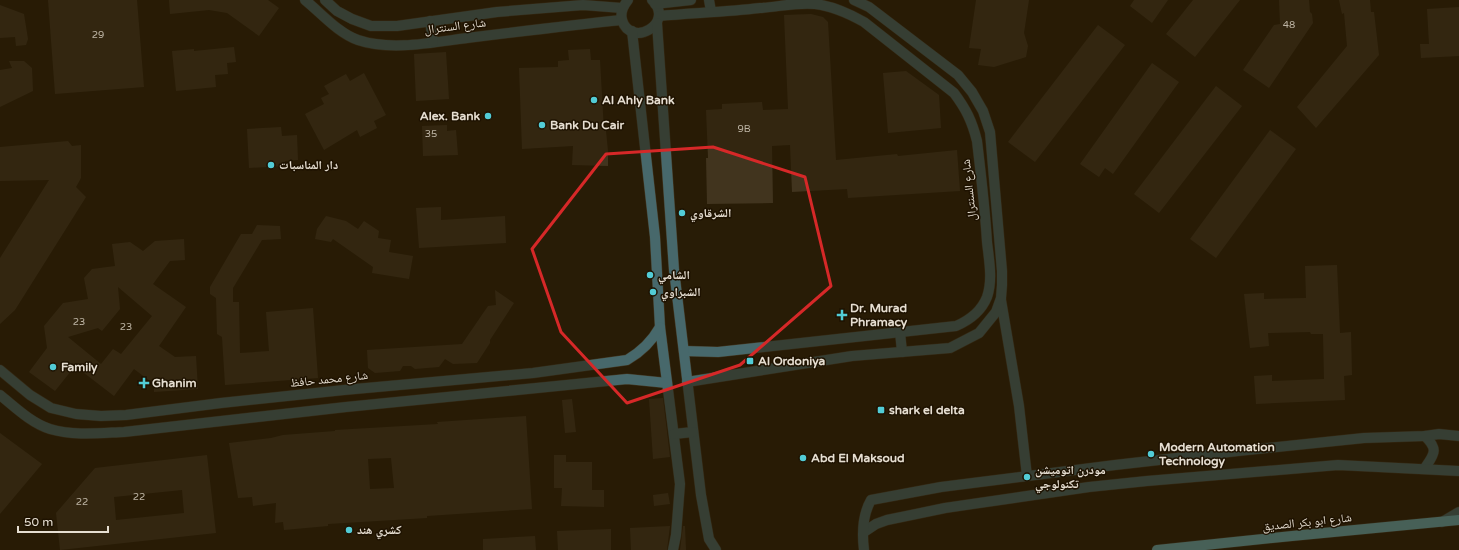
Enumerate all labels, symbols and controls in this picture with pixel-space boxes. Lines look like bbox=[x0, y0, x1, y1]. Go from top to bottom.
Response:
street label: شارع السنترال bbox=[423, 15, 487, 38]
house number: 48 bbox=[1283, 19, 1295, 31]
house number: 29 bbox=[92, 29, 104, 41]
place label: Al Ahly Bank bbox=[602, 93, 675, 108]
marker: Al Ahly Bank bbox=[589, 95, 599, 105]
place label: Alex. Bank bbox=[420, 109, 480, 123]
marker: Alex. Bank bbox=[483, 111, 493, 121]
place label: Bank Du Cair bbox=[550, 118, 624, 132]
marker: Bank Du Cair bbox=[537, 120, 547, 130]
house number: 9B bbox=[737, 123, 751, 135]
house number: 35 bbox=[425, 128, 437, 140]
place label: دار المناسبات bbox=[279, 158, 338, 172]
street label: شارع السنترال bbox=[959, 158, 980, 222]
marker: دار المناسبات bbox=[266, 160, 276, 170]
place label: الشرقاوي bbox=[690, 206, 731, 223]
marker: الشرقاوي bbox=[677, 208, 687, 218]
place label: الشامي bbox=[658, 268, 690, 285]
marker: الشامي bbox=[645, 270, 655, 280]
place label: الشبراوي bbox=[661, 285, 701, 302]
marker: الشبراوي bbox=[648, 287, 658, 297]
place label: Dr. Murad Phramacy bbox=[850, 301, 908, 330]
marker: Dr. Murad Phramacy bbox=[837, 310, 847, 320]
house number: 23 bbox=[73, 316, 85, 328]
house number: 23 bbox=[120, 321, 132, 333]
place label: Al Ordoniya bbox=[758, 354, 826, 369]
marker: Al Ordoniya bbox=[745, 356, 755, 366]
place label: Family bbox=[61, 360, 98, 375]
marker: Family bbox=[48, 362, 58, 372]
street label: شارع محمد حافظ bbox=[289, 368, 369, 391]
place label: Ghanim bbox=[152, 376, 196, 390]
marker: Ghanim bbox=[139, 378, 149, 388]
place label: shark el delta bbox=[889, 403, 965, 417]
marker: shark el delta bbox=[876, 405, 886, 415]
place label: Modern Automation Technology bbox=[1158, 440, 1275, 469]
marker: Modern Automation Technology bbox=[1146, 449, 1156, 459]
place label: Abd El Maksoud bbox=[811, 451, 905, 465]
marker: Abd El Maksoud bbox=[798, 453, 808, 463]
place label: مودرن اتوميشن تكنولوجي bbox=[1035, 463, 1106, 494]
marker: مودرن اتوميشن تكنولوجي bbox=[1022, 472, 1032, 482]
house number: 22 bbox=[133, 491, 145, 503]
house number: 22 bbox=[76, 496, 88, 508]
scale bar bbox=[18, 508, 108, 534]
street label: شارع ابو بكر الصديق bbox=[1262, 510, 1353, 535]
text: 50 m bbox=[24, 515, 53, 529]
place label: كشري هند bbox=[357, 523, 402, 540]
marker: كشري هند bbox=[344, 525, 354, 535]

